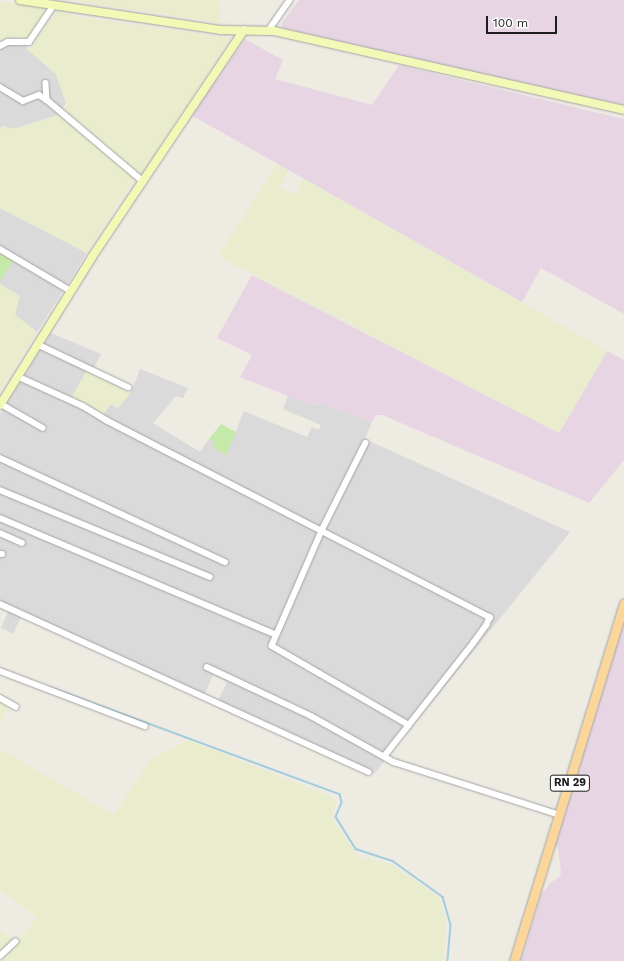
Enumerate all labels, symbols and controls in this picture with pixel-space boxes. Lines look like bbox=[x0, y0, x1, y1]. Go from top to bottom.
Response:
scale bar bbox=[488, 8, 559, 34]
text: 100 m bbox=[493, 16, 528, 30]
road number: RN 29 bbox=[549, 774, 591, 792]

